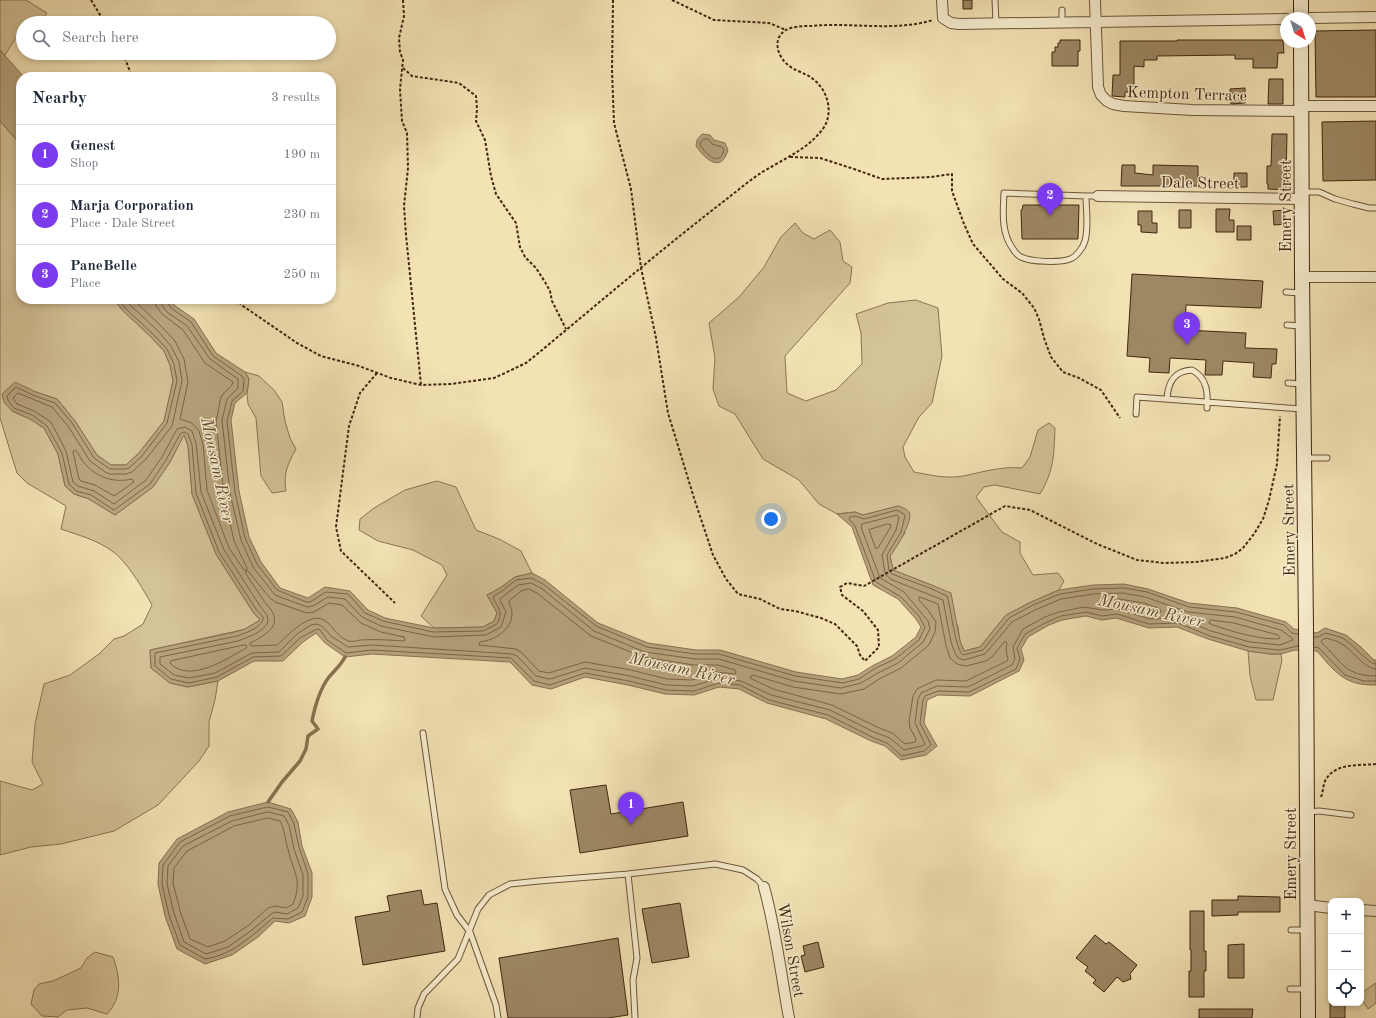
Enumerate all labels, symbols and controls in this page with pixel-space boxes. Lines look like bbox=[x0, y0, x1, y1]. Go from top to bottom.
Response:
north arrow bbox=[1280, 12, 1316, 48]
search box bbox=[16, 16, 336, 60]
icon: search bbox=[30, 27, 52, 49]
text: Search here bbox=[62, 31, 139, 46]
street label: Kempton Terrace bbox=[1127, 85, 1247, 105]
text: Nearby bbox=[32, 90, 87, 107]
text: 3 results bbox=[271, 91, 320, 104]
text: Genest bbox=[70, 139, 115, 154]
text: 1 bbox=[41, 148, 49, 161]
text: 190 m bbox=[283, 148, 320, 161]
text: Shop bbox=[70, 157, 98, 170]
street label: Emery Street bbox=[1279, 159, 1295, 253]
street label: Dale Street bbox=[1160, 175, 1240, 193]
pin: 2 bbox=[1037, 183, 1063, 216]
text: Marja Corporation bbox=[70, 199, 194, 214]
text: 2 bbox=[41, 208, 49, 221]
text: 230 m bbox=[283, 208, 320, 221]
text: Place · Dale Street bbox=[70, 217, 175, 230]
text: PaneBelle bbox=[70, 259, 137, 274]
text: 3 bbox=[41, 268, 49, 281]
text: 250 m bbox=[283, 268, 320, 281]
text: Place bbox=[70, 277, 100, 290]
pin: 3 bbox=[1174, 312, 1200, 345]
water label: Mousam River bbox=[197, 415, 236, 525]
street label: Emery Street bbox=[1281, 483, 1299, 577]
your location bbox=[761, 509, 781, 529]
water label: Mousam River bbox=[1095, 592, 1206, 631]
water label: Mousam River bbox=[626, 650, 737, 689]
pin: 1 bbox=[618, 792, 644, 825]
street label: Emery Street bbox=[1284, 807, 1300, 901]
map controls bbox=[1328, 898, 1364, 1006]
button: + bbox=[1328, 898, 1364, 934]
street label: Wilson Street bbox=[774, 902, 806, 999]
button: − bbox=[1328, 934, 1364, 970]
button: locate bbox=[1328, 970, 1364, 1006]

